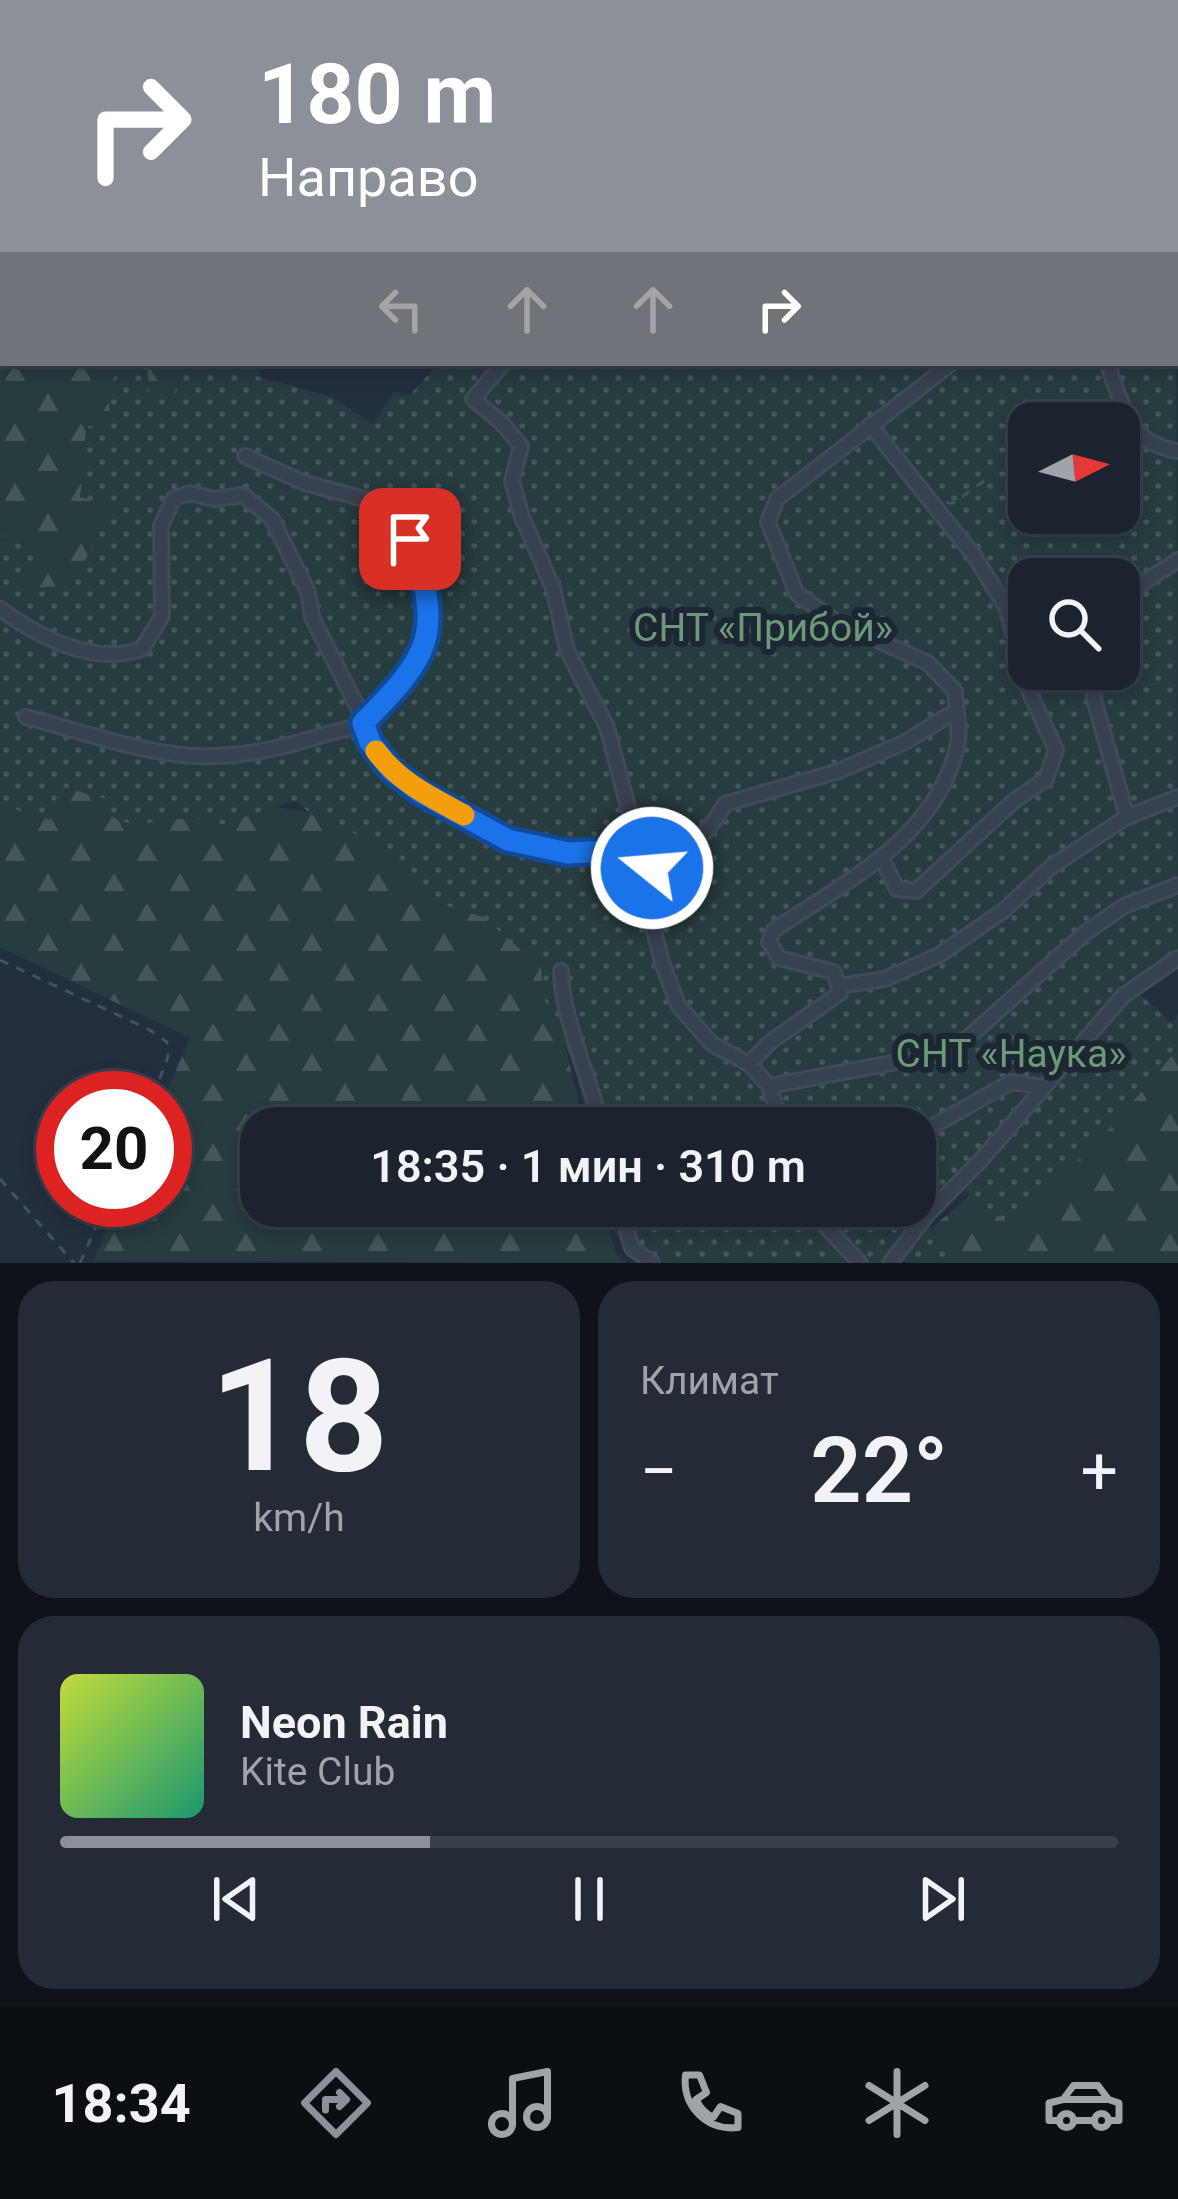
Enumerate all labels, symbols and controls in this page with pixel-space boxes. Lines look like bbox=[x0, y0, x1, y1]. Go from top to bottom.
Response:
text: 180 m bbox=[258, 45, 496, 144]
icon: right bbox=[60, 48, 216, 204]
text: Направо bbox=[258, 146, 478, 209]
icon: left bbox=[368, 276, 434, 342]
icon: ahead bbox=[494, 276, 560, 342]
icon: ahead bbox=[620, 276, 686, 342]
icon: right bbox=[746, 276, 812, 342]
north arrow bbox=[1008, 402, 1140, 534]
map controls bbox=[1008, 402, 1140, 690]
pin bbox=[359, 488, 461, 590]
icon: arrive bbox=[377, 506, 443, 572]
button: search bbox=[1008, 558, 1140, 690]
park label: СНТ «Прибой» bbox=[633, 605, 893, 651]
position arrow bbox=[589, 805, 715, 931]
park label: СНТ «Наука» bbox=[896, 1031, 1126, 1077]
speed limit sign: 20 bbox=[36, 1071, 192, 1227]
text: 18:35 · 1 мин · 310 m bbox=[370, 1140, 806, 1193]
text: 18 bbox=[209, 1325, 389, 1508]
text: Климат bbox=[640, 1358, 779, 1404]
text: 22° bbox=[810, 1419, 948, 1524]
text: − bbox=[640, 1433, 678, 1510]
text: + bbox=[1081, 1433, 1118, 1510]
text: km/h bbox=[253, 1495, 345, 1541]
text: Neon Rain bbox=[240, 1696, 448, 1749]
text: Kite Club bbox=[240, 1749, 395, 1795]
icon: previous bbox=[203, 1866, 269, 1932]
icon: pause bbox=[556, 1866, 622, 1932]
icon: next bbox=[909, 1866, 975, 1932]
icon: directions bbox=[294, 2061, 378, 2145]
icon: music bbox=[481, 2061, 565, 2145]
icon: phone bbox=[668, 2061, 752, 2145]
icon: climate bbox=[855, 2061, 939, 2145]
icon: car bbox=[1042, 2061, 1126, 2145]
text: 18:34 bbox=[52, 2072, 191, 2135]

